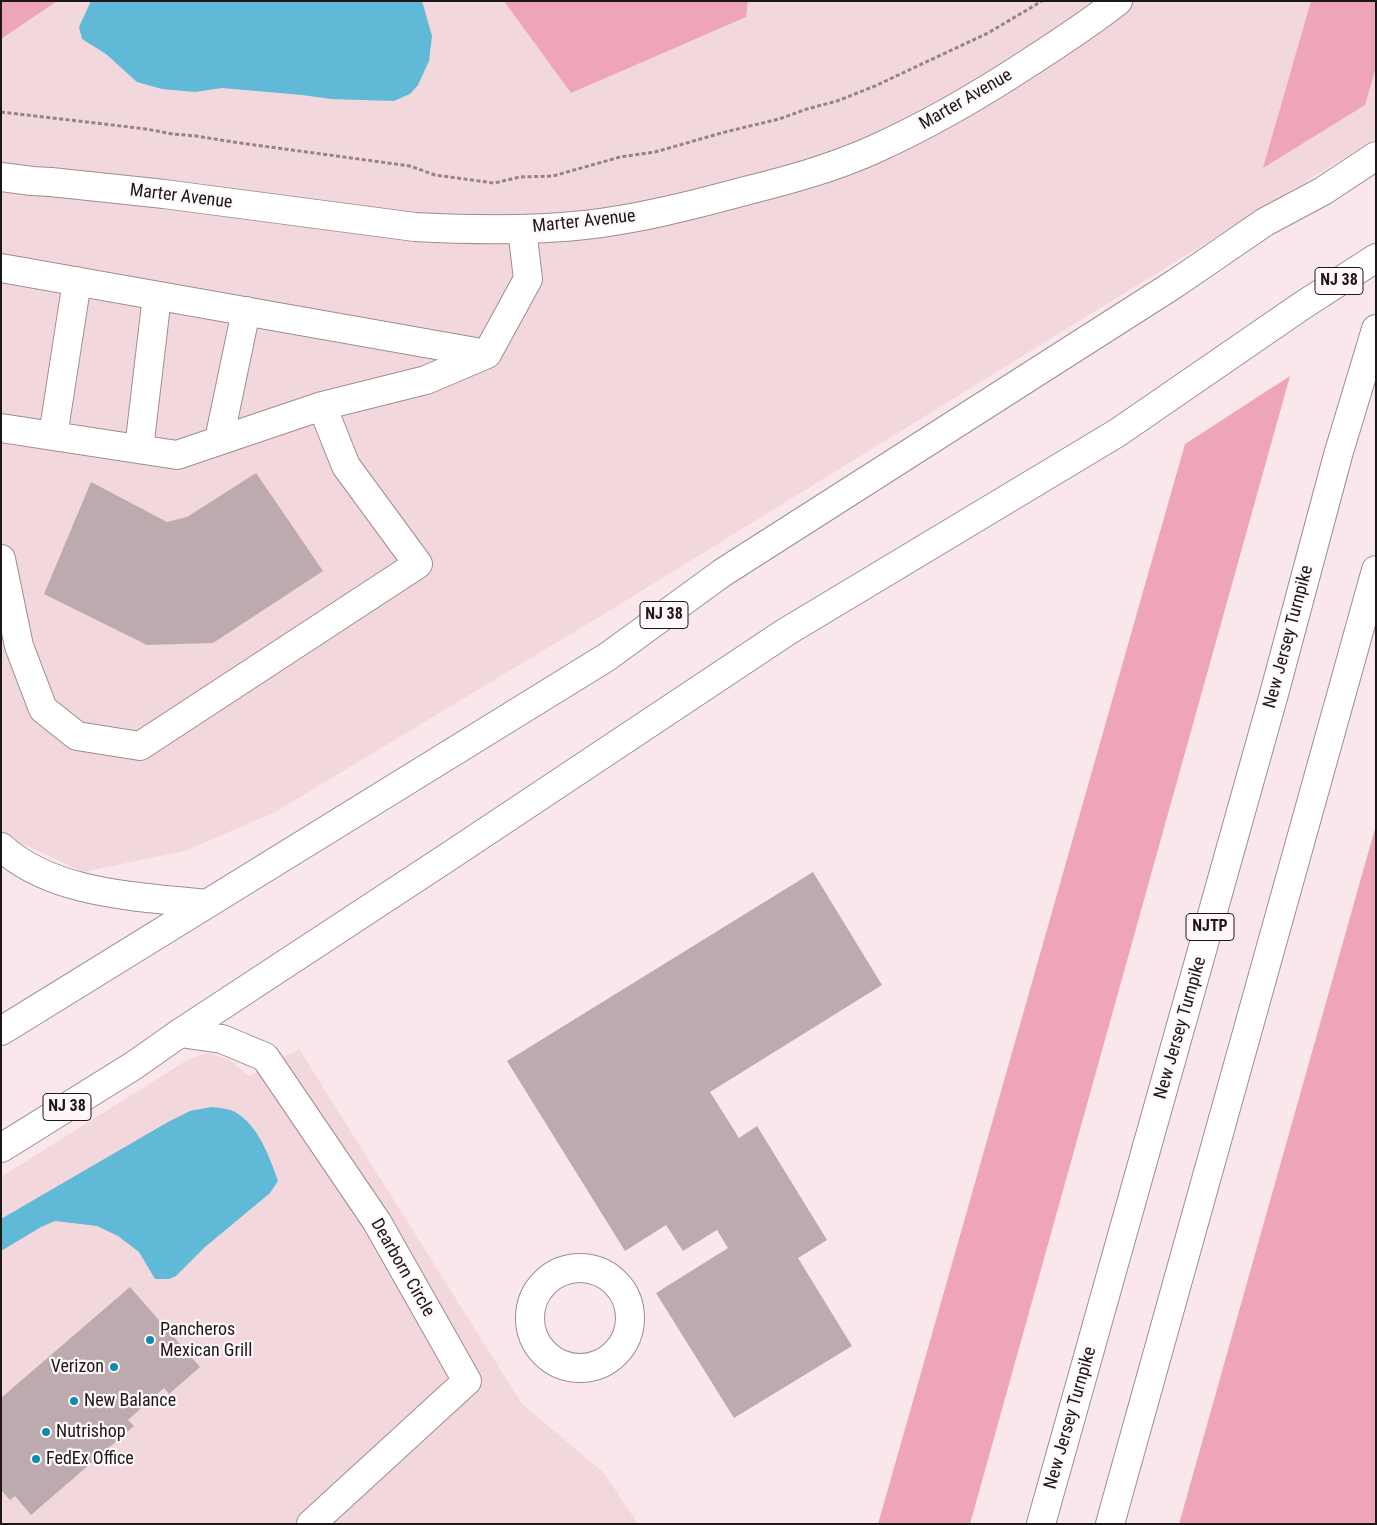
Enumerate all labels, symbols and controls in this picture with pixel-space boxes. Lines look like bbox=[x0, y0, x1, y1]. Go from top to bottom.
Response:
street label: Marter Avenue bbox=[916, 65, 1016, 135]
street label: Marter Avenue bbox=[128, 180, 234, 214]
street label: Marter Avenue bbox=[531, 206, 637, 238]
road number: NJ 38 bbox=[1315, 268, 1363, 294]
street label: New Jersey Turnpike bbox=[1260, 563, 1318, 711]
road number: NJ 38 bbox=[640, 602, 688, 628]
road number: NJTP bbox=[1186, 914, 1234, 940]
street label: New Jersey Turnpike bbox=[1150, 954, 1212, 1102]
road number: NJ 38 bbox=[43, 1094, 91, 1120]
street label: Dearborn Circle bbox=[365, 1215, 439, 1321]
place label: Pancheros Mexican Grill bbox=[160, 1319, 252, 1362]
marker: Pancheros Mexican Grill bbox=[144, 1334, 156, 1346]
street label: New Jersey Turnpike bbox=[1040, 1344, 1102, 1492]
place label: Verizon bbox=[51, 1356, 104, 1378]
marker: Verizon bbox=[108, 1361, 120, 1373]
place label: New Balance bbox=[84, 1390, 176, 1412]
marker: New Balance bbox=[68, 1395, 80, 1407]
place label: Nutrishop bbox=[56, 1421, 126, 1443]
marker: Nutrishop bbox=[40, 1426, 52, 1438]
place label: FedEx Office bbox=[46, 1448, 134, 1470]
marker: FedEx Office bbox=[30, 1453, 42, 1465]

